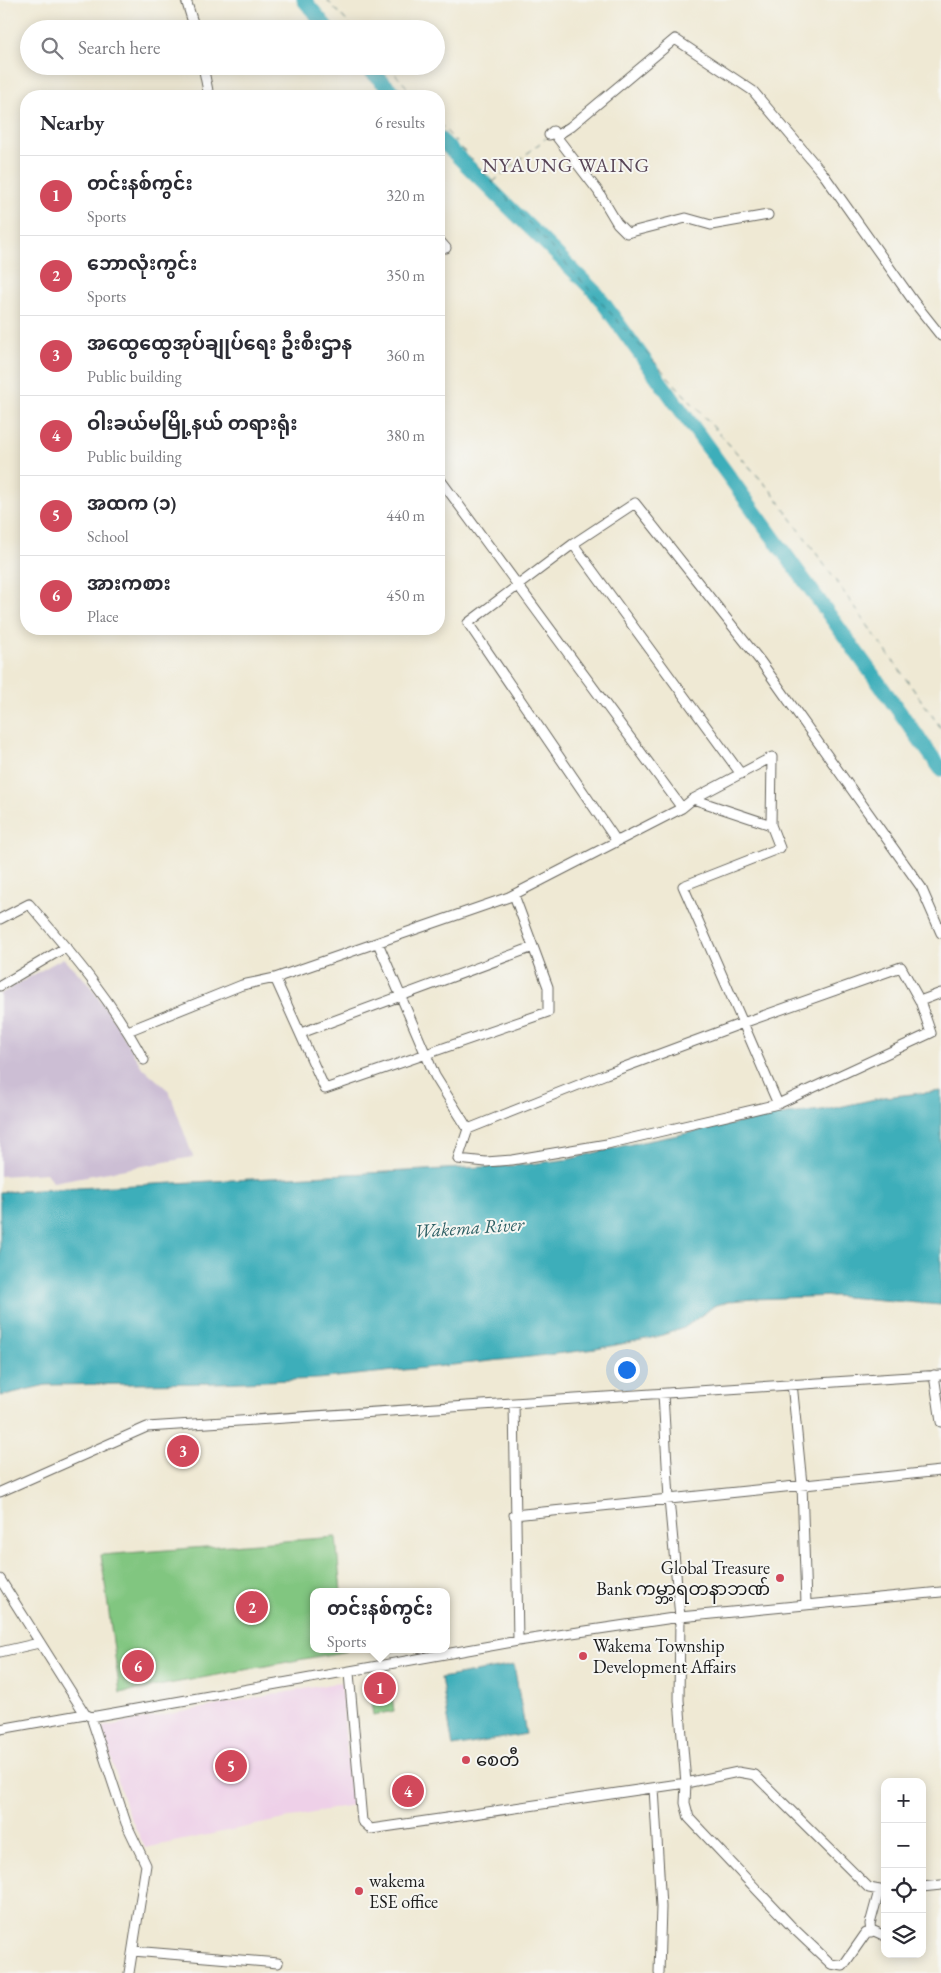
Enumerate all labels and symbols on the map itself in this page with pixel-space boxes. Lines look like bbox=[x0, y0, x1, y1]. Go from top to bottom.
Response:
district label: NYAUNG WAING bbox=[482, 152, 650, 178]
water label: Wakema River bbox=[413, 1211, 526, 1244]
your location bbox=[614, 1357, 640, 1383]
pin: 3 bbox=[167, 1432, 199, 1470]
place label: Global Treasure Bank ကမ္ဘာ့ရတနာဘဏ် bbox=[596, 1556, 770, 1604]
marker: Global Treasure Bank ကမ္ဘာ့ရတနာဘဏ် bbox=[774, 1572, 786, 1584]
pin: 2 bbox=[236, 1588, 268, 1626]
place label: Wakema Township Development Affairs bbox=[593, 1634, 736, 1678]
pin: 6 bbox=[122, 1647, 154, 1685]
marker: Wakema Township Development Affairs bbox=[577, 1650, 589, 1662]
pin: 1 bbox=[364, 1669, 396, 1707]
place label: စေတီ bbox=[476, 1746, 520, 1771]
pin: 5 bbox=[215, 1747, 247, 1785]
marker: စေတီ bbox=[460, 1754, 472, 1766]
pin: 4 bbox=[392, 1772, 424, 1810]
place label: wakema ESE office bbox=[369, 1869, 438, 1913]
marker: wakema ESE office bbox=[353, 1885, 365, 1897]

